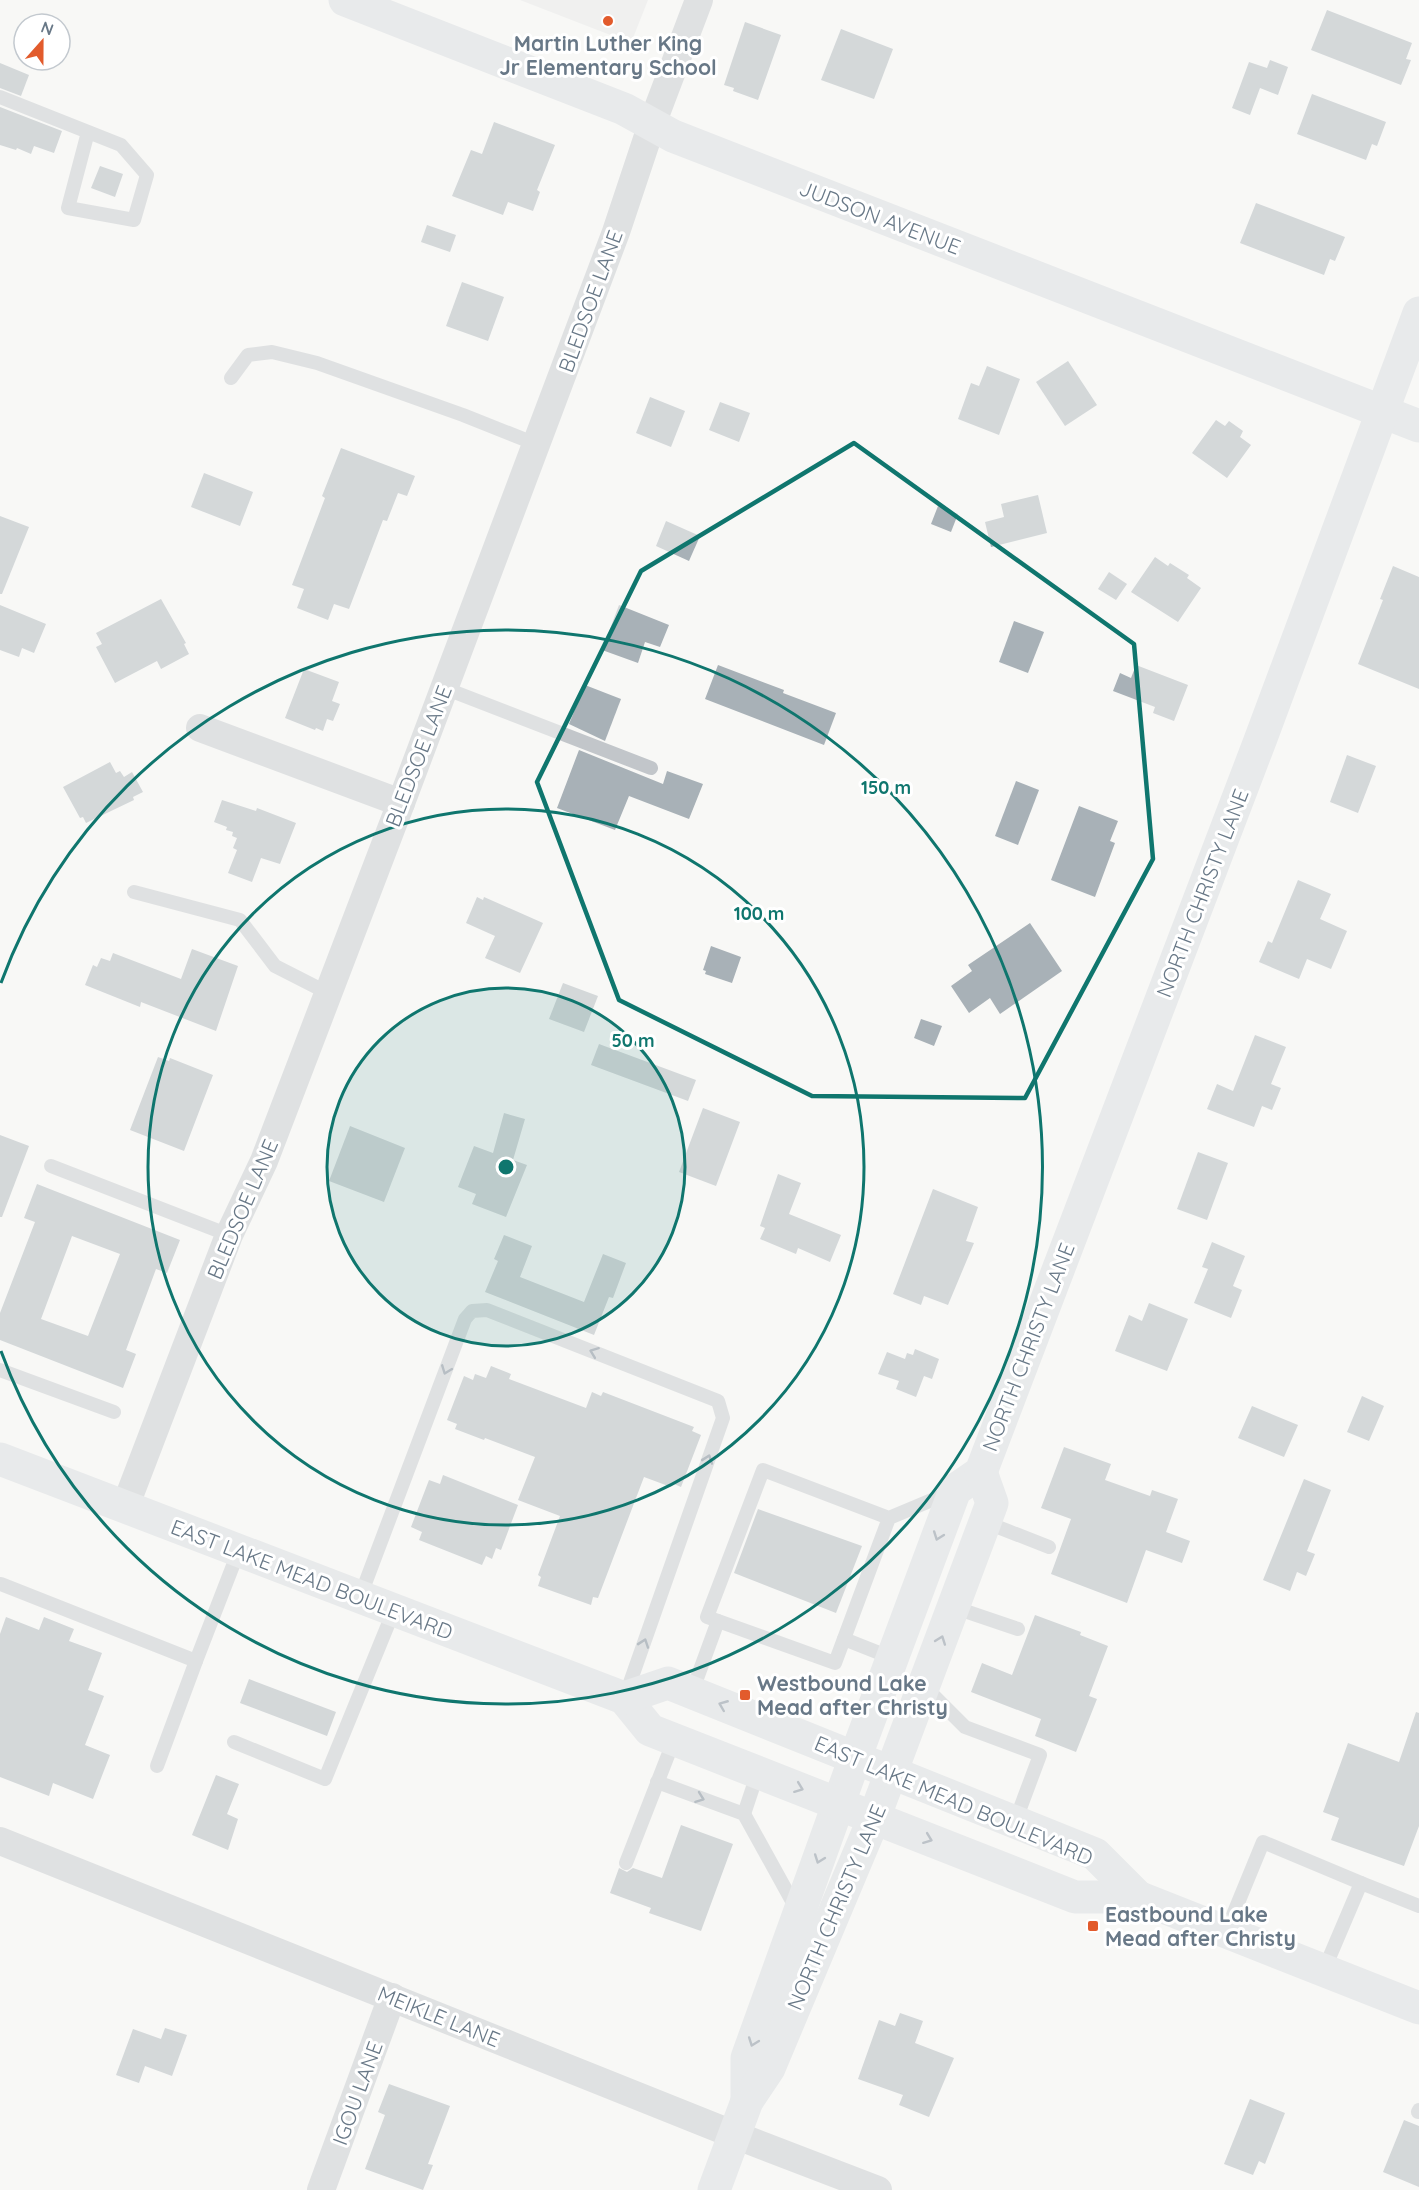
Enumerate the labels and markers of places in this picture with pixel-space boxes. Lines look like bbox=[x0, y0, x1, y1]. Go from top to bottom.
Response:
marker: Martin Luther King Jr Elementary School bbox=[601, 14, 615, 28]
place label: Martin Luther King Jr Elementary School bbox=[499, 30, 717, 80]
centre of rings bbox=[496, 1157, 516, 1177]
place label: Westbound Lake Mead after Christy bbox=[757, 1670, 948, 1720]
marker: Westbound Lake Mead after Christy bbox=[738, 1688, 752, 1702]
place label: Eastbound Lake Mead after Christy bbox=[1105, 1901, 1296, 1951]
marker: Eastbound Lake Mead after Christy bbox=[1086, 1919, 1100, 1933]

